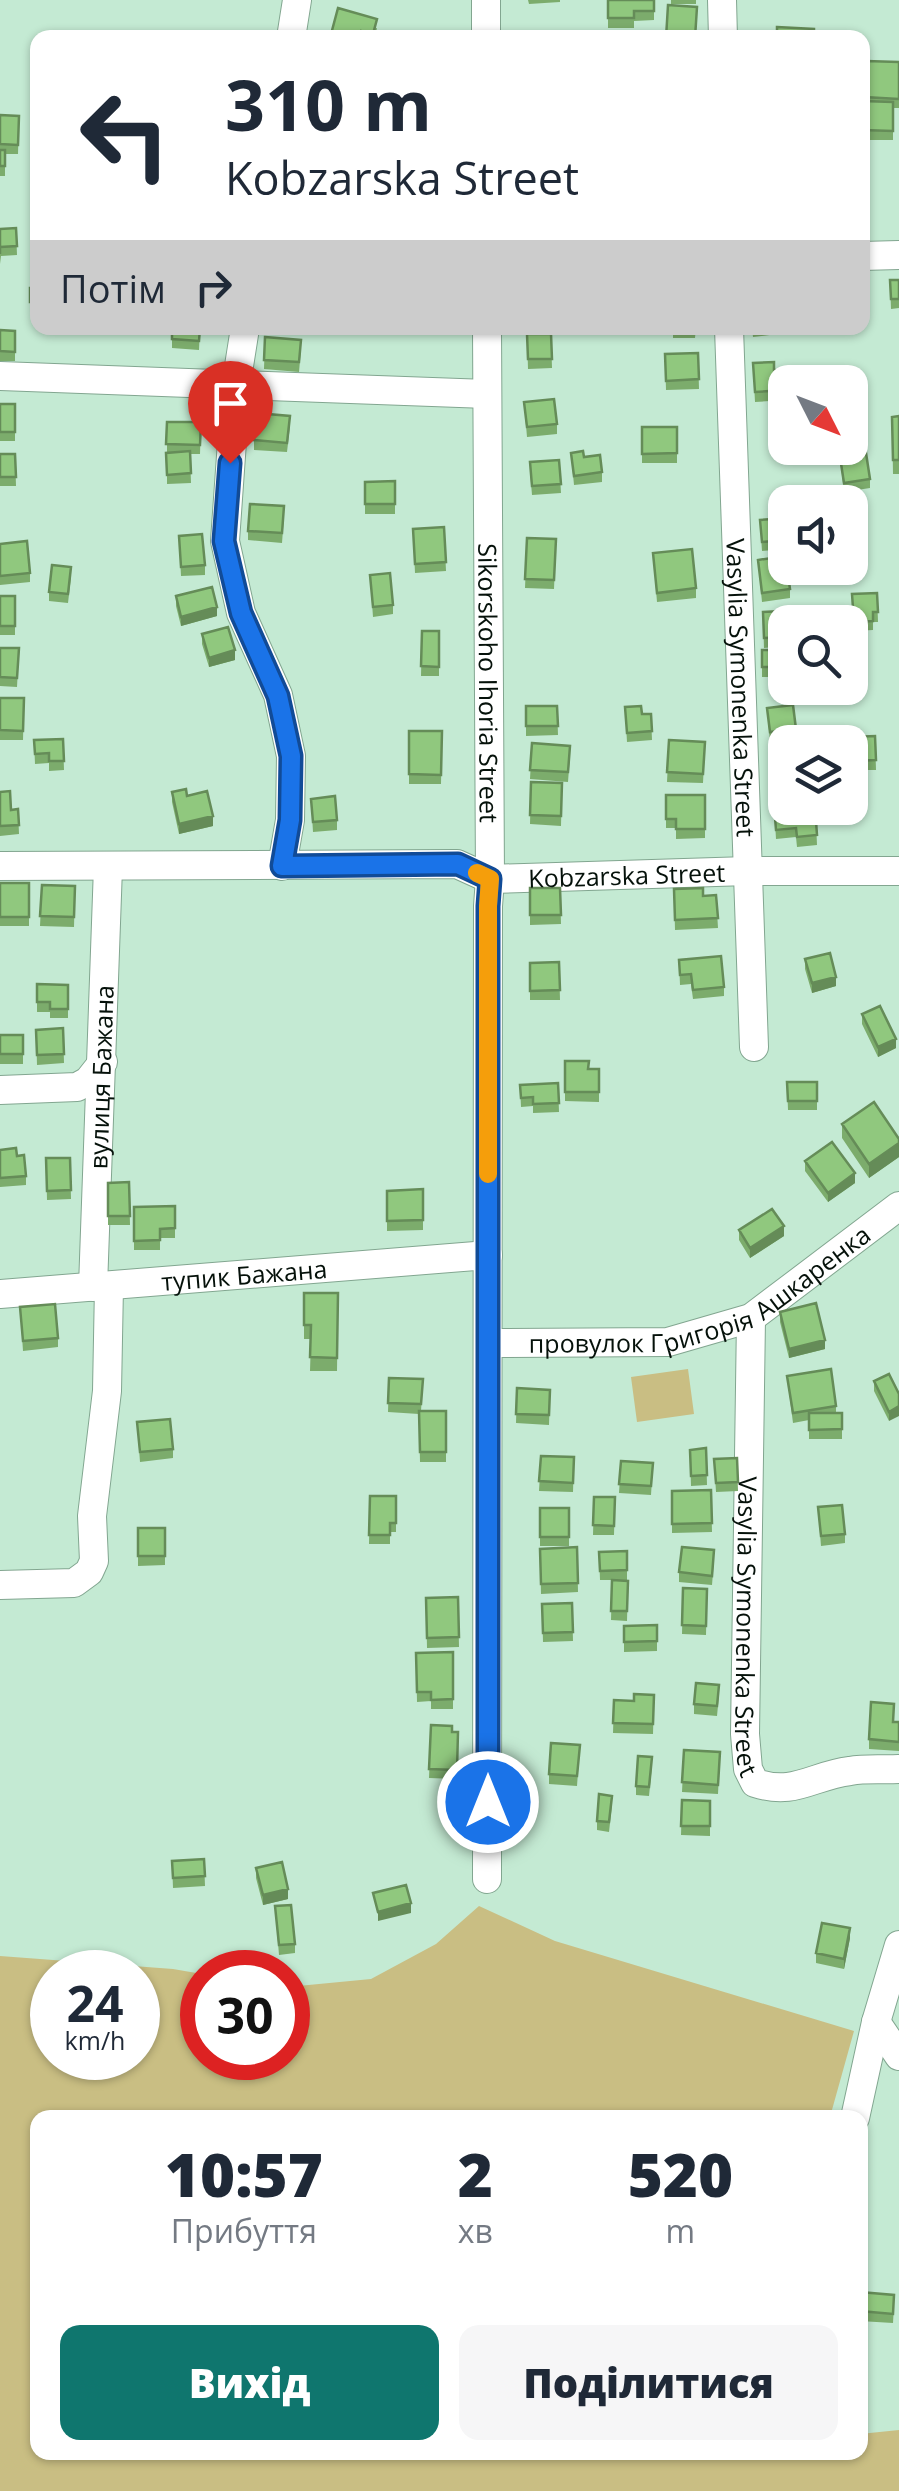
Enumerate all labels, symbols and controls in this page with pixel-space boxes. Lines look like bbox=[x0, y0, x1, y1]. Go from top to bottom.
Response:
text: 310 m bbox=[225, 56, 432, 152]
icon: left bbox=[60, 70, 190, 200]
text: Kobzarska Street bbox=[225, 147, 579, 208]
icon: right bbox=[186, 260, 241, 315]
text: Потім bbox=[60, 262, 166, 314]
pin bbox=[188, 361, 273, 464]
north arrow bbox=[768, 365, 868, 465]
map controls bbox=[768, 365, 868, 825]
icon: arrive bbox=[203, 376, 258, 431]
button: sound bbox=[768, 485, 868, 585]
street label: Vasylia Symonenka Street bbox=[719, 538, 764, 838]
street label: Sikorskoho Ihoria Street bbox=[471, 543, 507, 823]
button: search bbox=[768, 605, 868, 705]
button: layers bbox=[768, 725, 868, 825]
street label: Kobzarska Street bbox=[528, 855, 726, 895]
street label: вулиця Бажана bbox=[80, 984, 121, 1170]
street label: провулок Григорія Ашкаренка bbox=[529, 1217, 877, 1360]
street label: тупик Бажана bbox=[160, 1251, 328, 1298]
street label: Vasylia Symonenka Street bbox=[728, 1476, 766, 1782]
position arrow bbox=[436, 1750, 540, 1854]
speed limit sign: 30 bbox=[180, 1950, 310, 2080]
text: 24 bbox=[66, 1969, 124, 2037]
text: km/h bbox=[65, 2023, 125, 2057]
text: 10:57 bbox=[165, 2133, 323, 2215]
text: 2 bbox=[458, 2133, 493, 2215]
text: 520 bbox=[628, 2133, 733, 2215]
text: Прибуття bbox=[171, 2209, 317, 2252]
text: хв bbox=[458, 2209, 493, 2252]
text: m bbox=[666, 2209, 695, 2252]
button: Вихід bbox=[60, 2325, 439, 2440]
button: Поділитися bbox=[459, 2325, 838, 2440]

